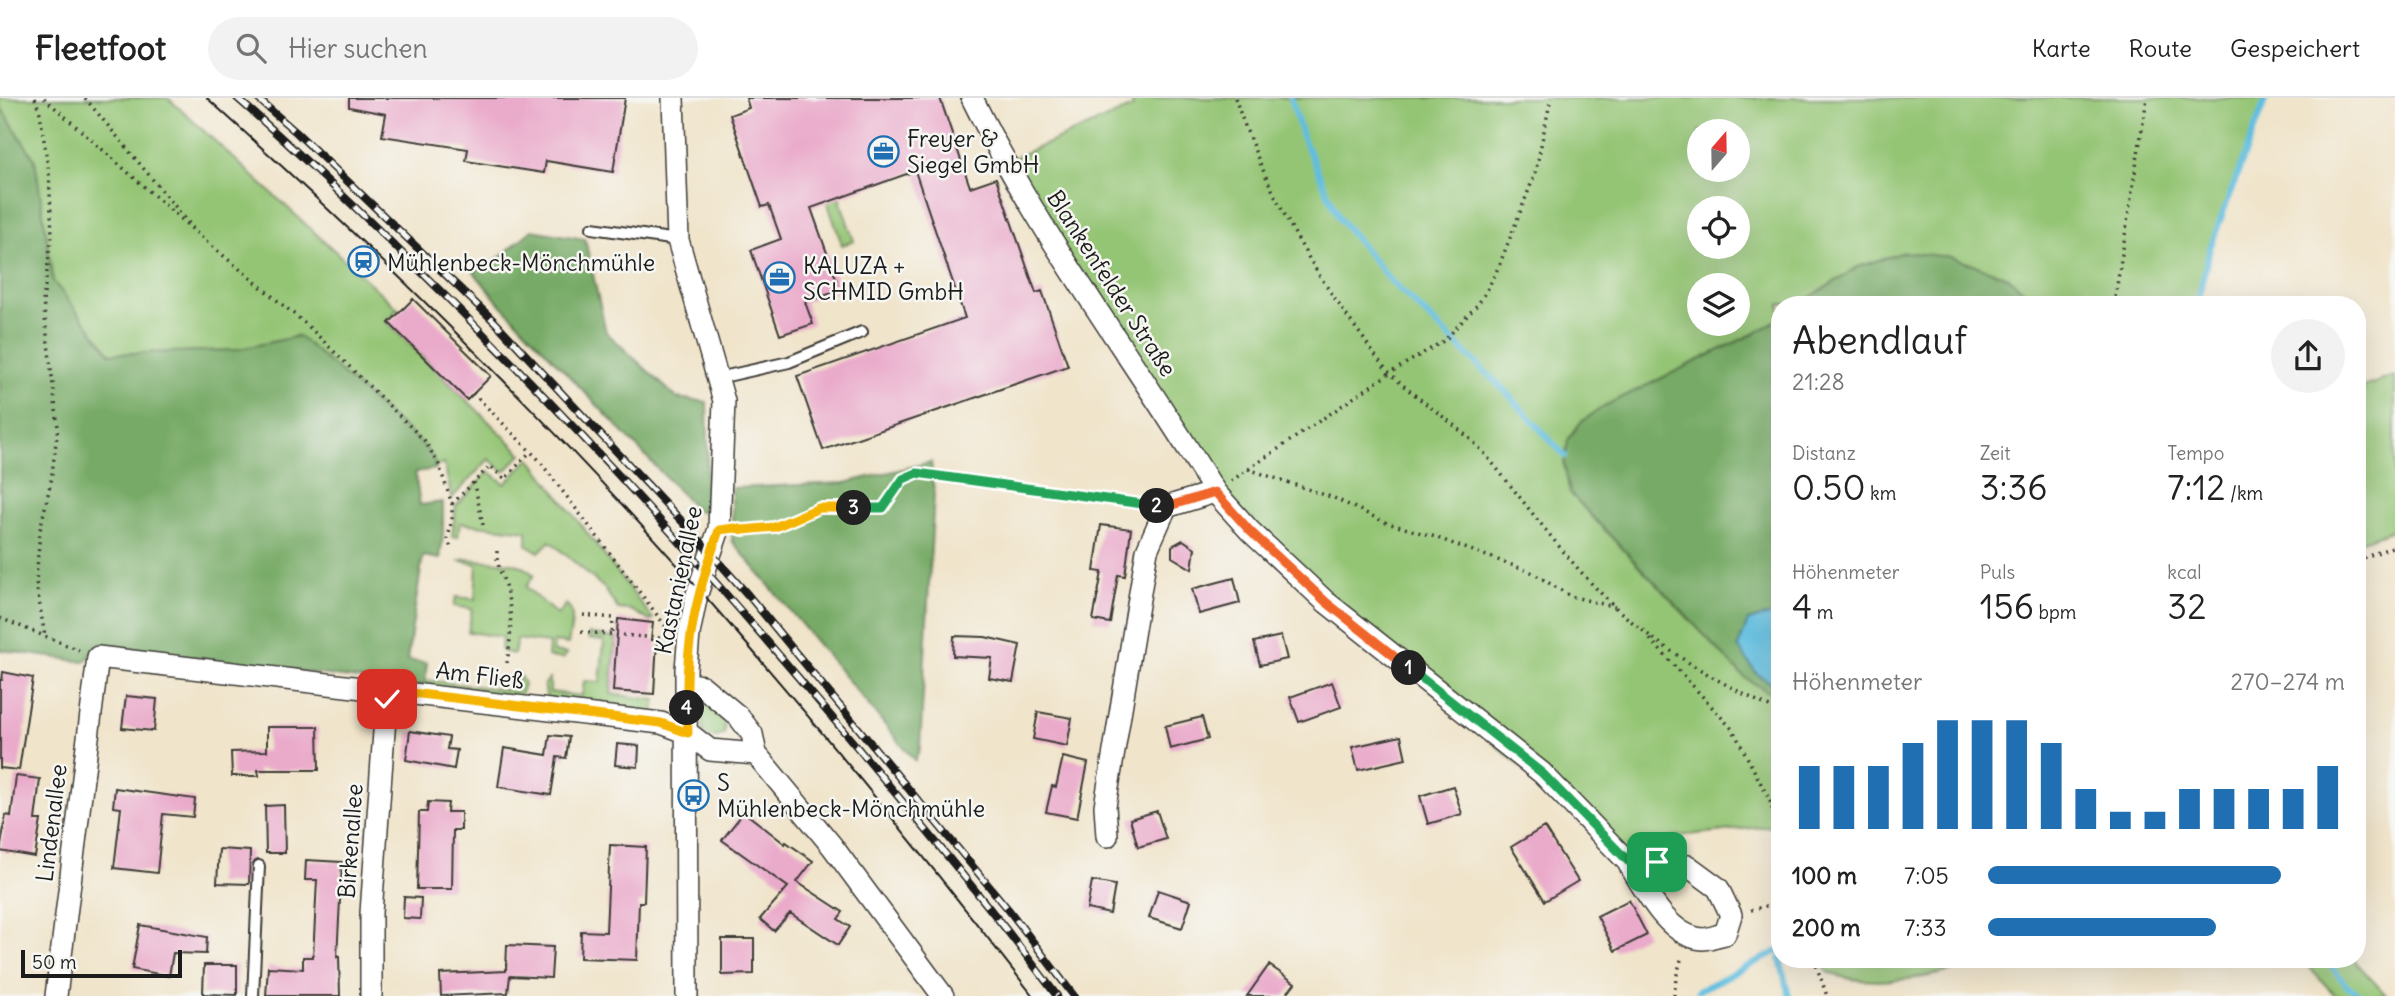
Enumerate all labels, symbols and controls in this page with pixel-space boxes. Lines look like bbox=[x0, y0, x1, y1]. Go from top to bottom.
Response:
search box bbox=[208, 17, 698, 80]
text: Fleetfoot bbox=[35, 27, 166, 69]
icon: search bbox=[232, 29, 270, 67]
text: Hier suchen bbox=[288, 32, 428, 65]
text: Karte bbox=[2032, 33, 2091, 63]
text: Route bbox=[2129, 33, 2192, 63]
text: Gespeichert bbox=[2230, 33, 2360, 63]
north arrow bbox=[1687, 119, 1750, 182]
map controls bbox=[1687, 119, 1750, 336]
place label: Freyer & Siegel GmbH bbox=[907, 124, 1039, 179]
office icon: Freyer & Siegel GmbH bbox=[867, 134, 901, 168]
street label: Blankenfelder Straße bbox=[1041, 184, 1183, 382]
button: locate bbox=[1687, 196, 1750, 259]
station icon: Mühlenbeck-Mönchmühle bbox=[347, 245, 381, 279]
place label: Mühlenbeck-Mönchmühle bbox=[387, 248, 655, 277]
place label: KALUZA + SCHMID GmbH bbox=[803, 251, 964, 306]
office icon: KALUZA + SCHMID GmbH bbox=[763, 261, 797, 295]
button: layers bbox=[1687, 273, 1750, 336]
text: Abendlauf bbox=[1792, 317, 1967, 364]
button: share bbox=[2271, 319, 2345, 393]
text: 21:28 bbox=[1792, 367, 1845, 396]
text: Distanz bbox=[1792, 441, 1856, 465]
text: Zeit bbox=[1980, 441, 2011, 465]
text: Tempo bbox=[2167, 441, 2224, 465]
text: 0.50 bbox=[1792, 465, 1865, 509]
text: 3:36 bbox=[1980, 465, 2048, 509]
text: 7:12 bbox=[2167, 465, 2225, 509]
text: km bbox=[1865, 481, 1896, 505]
text: /km bbox=[2225, 481, 2263, 505]
pin: 2 bbox=[1140, 488, 1174, 524]
pin: 3 bbox=[836, 490, 872, 526]
text: 2 bbox=[1151, 493, 1162, 517]
text: 3 bbox=[848, 495, 859, 519]
street label: Kastanienallee bbox=[648, 503, 708, 657]
text: Höhenmeter bbox=[1792, 560, 1900, 584]
text: Puls bbox=[1980, 560, 2015, 584]
text: kcal bbox=[2167, 560, 2202, 584]
text: 4 bbox=[1792, 584, 1812, 628]
text: 156 bbox=[1980, 584, 2034, 628]
text: 32 bbox=[2167, 584, 2206, 628]
text: m bbox=[1812, 600, 1833, 624]
text: bpm bbox=[2034, 600, 2076, 624]
pin: 1 bbox=[1392, 650, 1426, 686]
street label: Am Fließ bbox=[434, 655, 526, 695]
text: 1 bbox=[1405, 655, 1412, 679]
text: Höhenmeter bbox=[1792, 667, 1922, 696]
text: 270–274 m bbox=[2231, 667, 2345, 696]
pin bbox=[357, 669, 417, 729]
icon: check bbox=[368, 680, 406, 718]
pin: 4 bbox=[670, 690, 704, 726]
text: 4 bbox=[681, 695, 692, 719]
street label: Lindenallee bbox=[29, 763, 73, 883]
place label: S Mühlenbeck-Mönchmühle bbox=[717, 768, 985, 823]
bus stop icon: S Mühlenbeck-Mönchmühle bbox=[677, 778, 711, 812]
street label: Birkenallee bbox=[332, 783, 368, 899]
pin bbox=[1627, 832, 1687, 892]
icon: arrive bbox=[1638, 843, 1676, 881]
text: 100 m bbox=[1792, 861, 1857, 890]
text: 7:05 bbox=[1904, 861, 1949, 890]
text: 200 m bbox=[1792, 913, 1861, 942]
text: 7:33 bbox=[1904, 913, 1947, 942]
scale bar bbox=[21, 947, 182, 979]
text: 50 m bbox=[32, 950, 77, 974]

